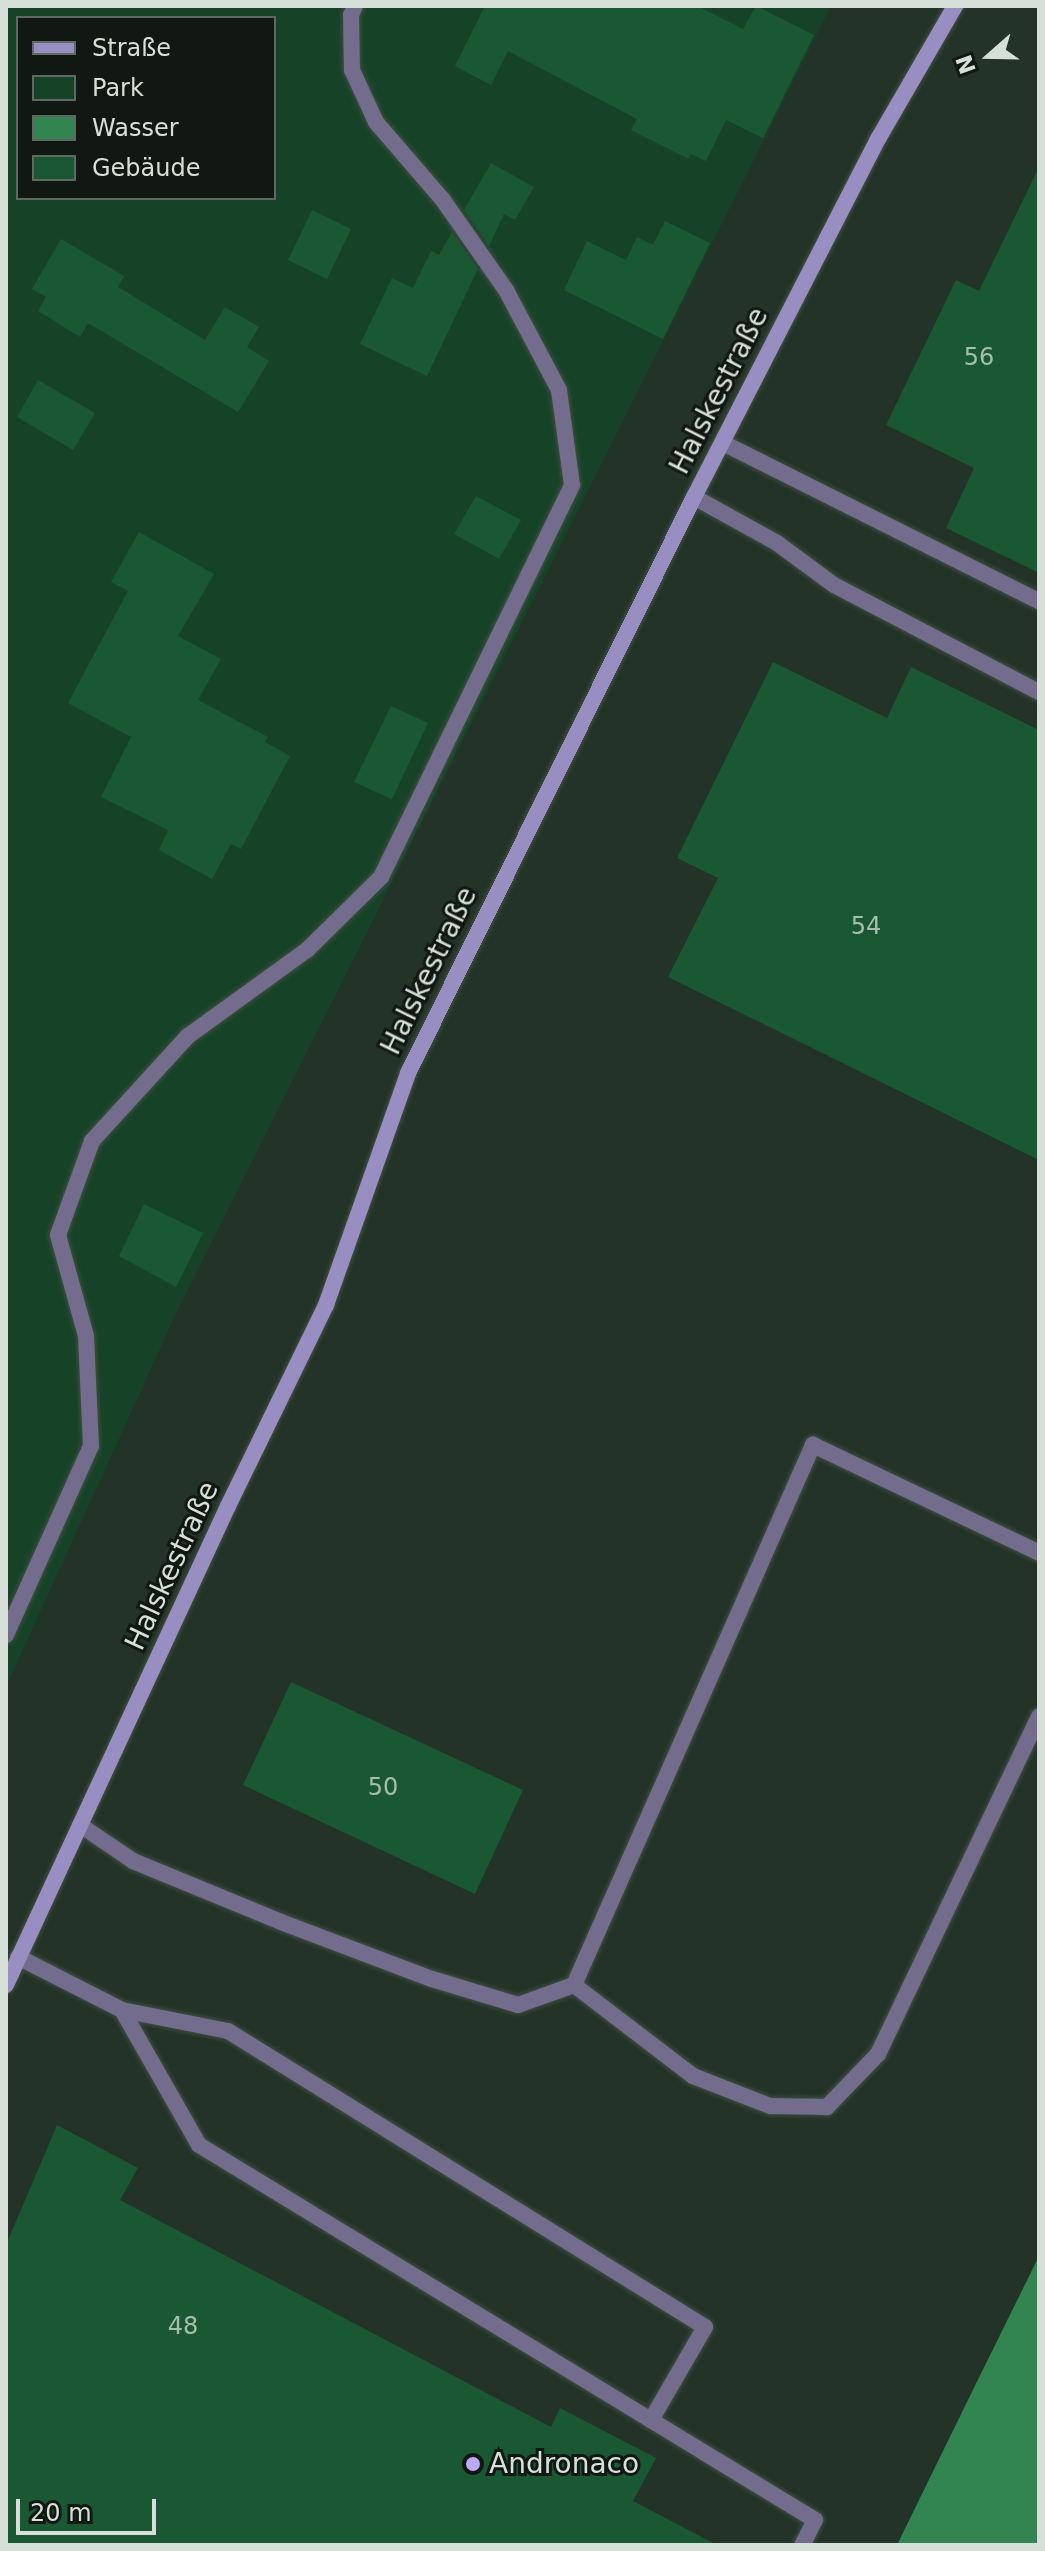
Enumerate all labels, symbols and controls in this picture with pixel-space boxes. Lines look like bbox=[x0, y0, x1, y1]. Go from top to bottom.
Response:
legend bbox=[16, 16, 276, 200]
north arrow bbox=[949, 16, 1029, 96]
text: Straße bbox=[92, 34, 171, 62]
text: N bbox=[951, 51, 981, 77]
text: Park bbox=[92, 74, 144, 102]
text: Wasser bbox=[92, 114, 179, 142]
text: Gebäude bbox=[92, 154, 201, 182]
street label: Halskestraße bbox=[663, 302, 775, 480]
house number: 56 bbox=[964, 344, 994, 372]
street label: Halskestraße bbox=[374, 882, 484, 1060]
house number: 54 bbox=[851, 913, 881, 941]
street label: Halskestraße bbox=[118, 1476, 226, 1656]
house number: 50 bbox=[368, 1774, 398, 1802]
house number: 48 bbox=[168, 2313, 198, 2341]
place label: Andronaco bbox=[489, 2447, 639, 2481]
marker: Andronaco bbox=[464, 2455, 482, 2473]
scale bar bbox=[20, 2483, 160, 2533]
text: 20 m bbox=[30, 2499, 92, 2527]

